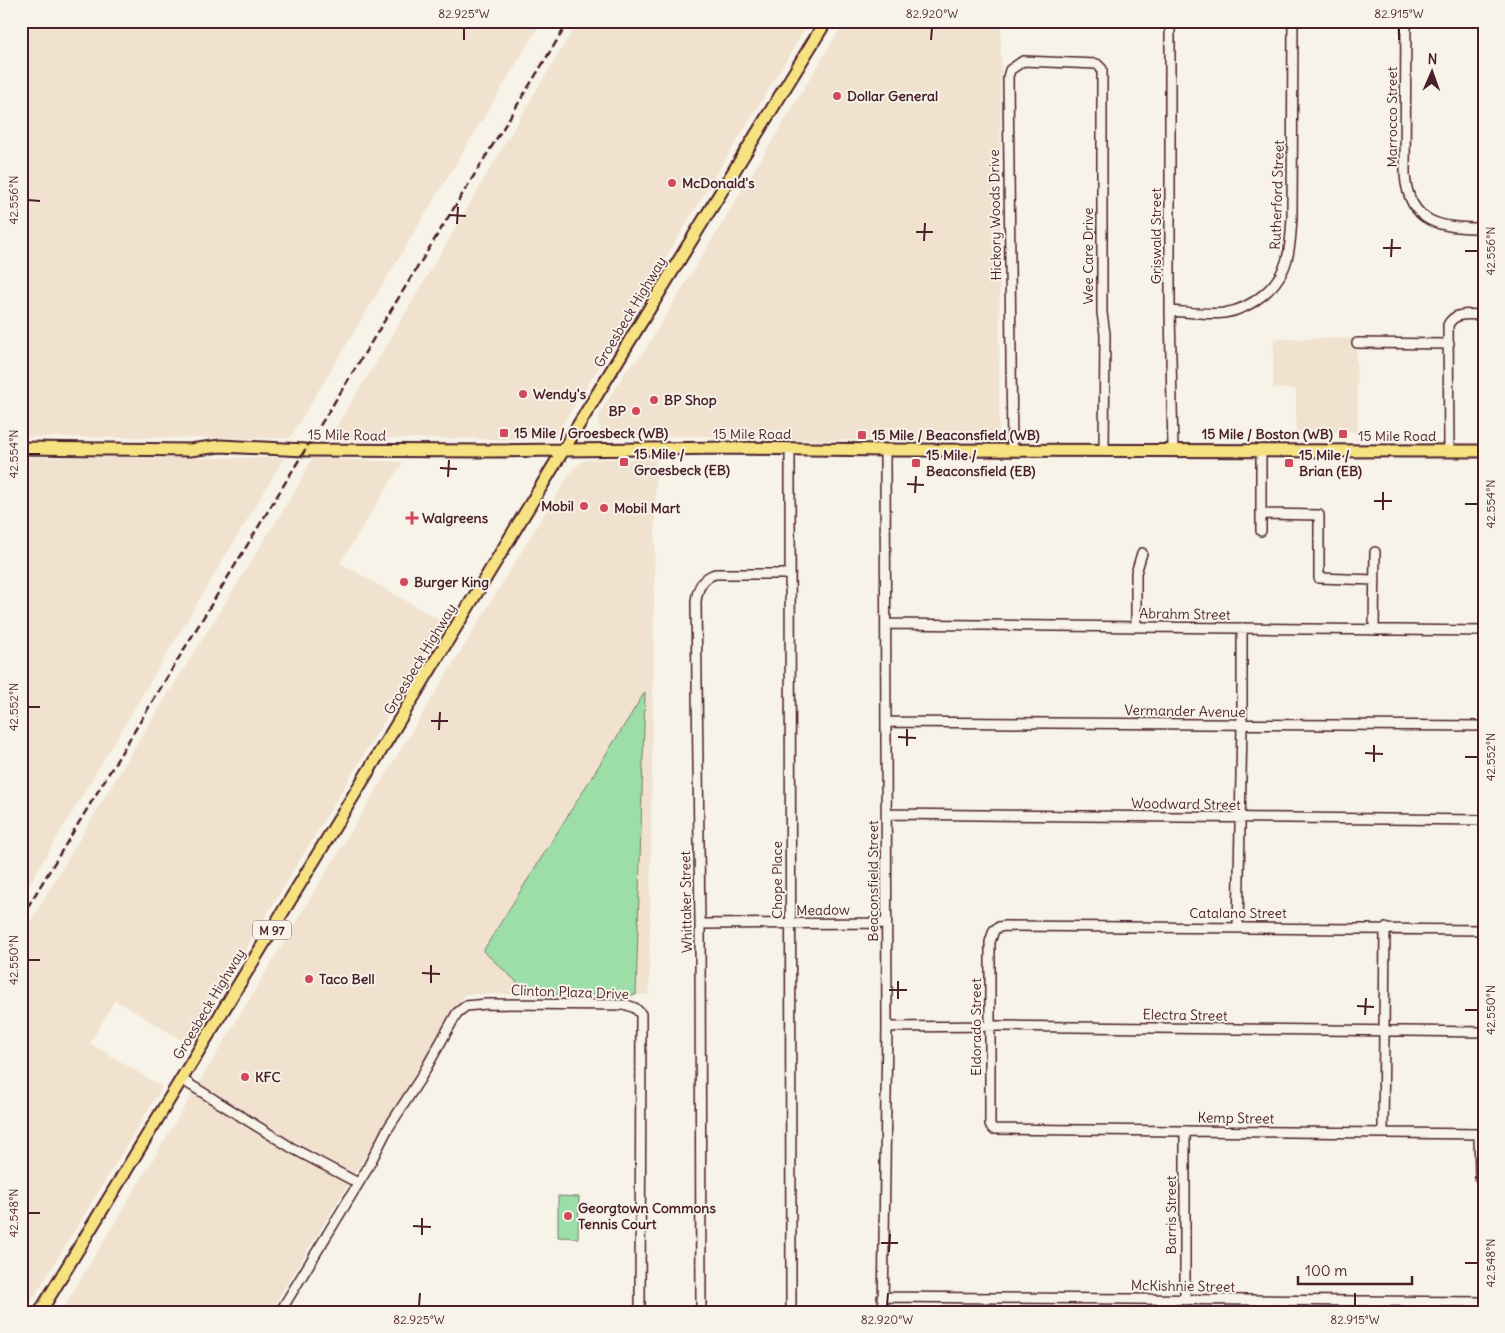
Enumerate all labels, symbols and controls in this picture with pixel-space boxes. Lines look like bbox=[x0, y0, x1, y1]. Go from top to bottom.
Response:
text: 82.925°W bbox=[438, 6, 490, 21]
text: 82.920°W bbox=[906, 6, 958, 21]
text: 82.915°W bbox=[1374, 6, 1424, 21]
north arrow bbox=[1408, 48, 1458, 98]
text: N bbox=[1427, 50, 1438, 68]
street label: Marrocco Street bbox=[1383, 66, 1401, 167]
place label: Dollar General bbox=[847, 87, 938, 105]
marker: Dollar General bbox=[831, 90, 843, 102]
street label: Rutherford Street bbox=[1266, 140, 1288, 250]
street label: Hickory Woods Drive bbox=[985, 149, 1005, 281]
place label: McDonald's bbox=[682, 174, 755, 192]
text: 42.556°N bbox=[6, 175, 21, 225]
marker: McDonald's bbox=[666, 177, 678, 189]
street label: Griswald Street bbox=[1147, 188, 1165, 284]
street label: Wee Care Drive bbox=[1079, 207, 1097, 305]
text: 42.556°N bbox=[1483, 226, 1498, 276]
street label: Groesbeck Highway bbox=[590, 253, 670, 371]
place label: Wendy's bbox=[533, 385, 587, 403]
marker: Wendy's bbox=[517, 388, 529, 400]
place label: BP Shop bbox=[664, 391, 717, 409]
marker: BP Shop bbox=[648, 394, 660, 406]
place label: BP bbox=[608, 402, 627, 420]
marker: BP bbox=[630, 405, 642, 417]
place label: 15 Mile / Groesbeck (WB) bbox=[514, 424, 668, 442]
street label: 15 Mile Road bbox=[308, 425, 386, 445]
street label: 15 Mile Road bbox=[713, 425, 791, 443]
place label: 15 Mile / Boston (WB) bbox=[1202, 425, 1333, 443]
place label: 15 Mile / Beaconsfield (WB) bbox=[872, 426, 1040, 444]
marker: 15 Mile / Groesbeck (WB) bbox=[498, 427, 510, 439]
street label: 15 Mile Road bbox=[1358, 427, 1436, 445]
marker: 15 Mile / Boston (WB) bbox=[1337, 428, 1349, 440]
text: 42.554°N bbox=[6, 429, 21, 479]
marker: 15 Mile / Beaconsfield (WB) bbox=[856, 429, 868, 441]
place label: 15 Mile / Groesbeck (EB) bbox=[634, 445, 730, 479]
place label: 15 Mile / Beaconsfield (EB) bbox=[926, 446, 1036, 480]
place label: 15 Mile / Brian (EB) bbox=[1299, 446, 1362, 480]
marker: 15 Mile / Groesbeck (EB) bbox=[618, 456, 630, 468]
marker: 15 Mile / Beaconsfield (EB) bbox=[910, 457, 922, 469]
marker: 15 Mile / Brian (EB) bbox=[1283, 457, 1295, 469]
text: 42.554°N bbox=[1483, 479, 1498, 529]
place label: Mobil bbox=[541, 497, 574, 515]
place label: Mobil Mart bbox=[614, 499, 680, 517]
marker: Mobil bbox=[578, 500, 590, 512]
marker: Mobil Mart bbox=[598, 502, 610, 514]
place label: Walgreens bbox=[422, 509, 489, 527]
marker: Walgreens bbox=[406, 512, 418, 524]
place label: Burger King bbox=[414, 573, 489, 591]
marker: Burger King bbox=[398, 576, 410, 588]
street label: Groesbeck Highway bbox=[380, 600, 460, 718]
street label: Abrahm Street bbox=[1139, 604, 1231, 624]
text: 42.552°N bbox=[6, 683, 21, 731]
street label: Vermander Avenue bbox=[1124, 701, 1246, 721]
text: 42.552°N bbox=[1483, 733, 1498, 781]
street label: Woodward Street bbox=[1131, 794, 1241, 814]
street label: Beaconsfield Street bbox=[864, 820, 882, 942]
street label: Chope Place bbox=[768, 841, 786, 919]
street label: Whittaker Street bbox=[676, 850, 696, 953]
street label: Meadow bbox=[796, 901, 850, 919]
street label: Catalano Street bbox=[1189, 904, 1287, 922]
road number: M 97 bbox=[253, 920, 291, 940]
text: 42.550°N bbox=[6, 935, 21, 985]
street label: Groesbeck Highway bbox=[169, 945, 249, 1063]
place label: Taco Bell bbox=[319, 970, 375, 988]
marker: Taco Bell bbox=[303, 973, 315, 985]
street label: Eldorado Street bbox=[967, 978, 985, 1076]
street label: Clinton Plaza Drive bbox=[511, 981, 629, 1003]
text: 42.550°N bbox=[1483, 985, 1498, 1035]
street label: Electra Street bbox=[1142, 1005, 1228, 1025]
place label: KFC bbox=[255, 1068, 281, 1086]
marker: KFC bbox=[239, 1071, 251, 1083]
street label: Kemp Street bbox=[1197, 1108, 1275, 1128]
street label: Barris Street bbox=[1162, 1175, 1180, 1254]
text: 42.548°N bbox=[6, 1188, 21, 1238]
place label: Georgtown Commons Tennis Court bbox=[578, 1199, 716, 1233]
marker: Georgtown Commons Tennis Court bbox=[562, 1210, 574, 1222]
text: 42.548°N bbox=[1483, 1238, 1498, 1288]
scale bar bbox=[1298, 1253, 1411, 1285]
text: 100 m bbox=[1305, 1261, 1347, 1280]
street label: McKishnie Street bbox=[1131, 1276, 1235, 1296]
text: 82.925°W bbox=[393, 1312, 445, 1327]
text: 82.920°W bbox=[861, 1312, 913, 1327]
text: 82.915°W bbox=[1330, 1312, 1380, 1327]

